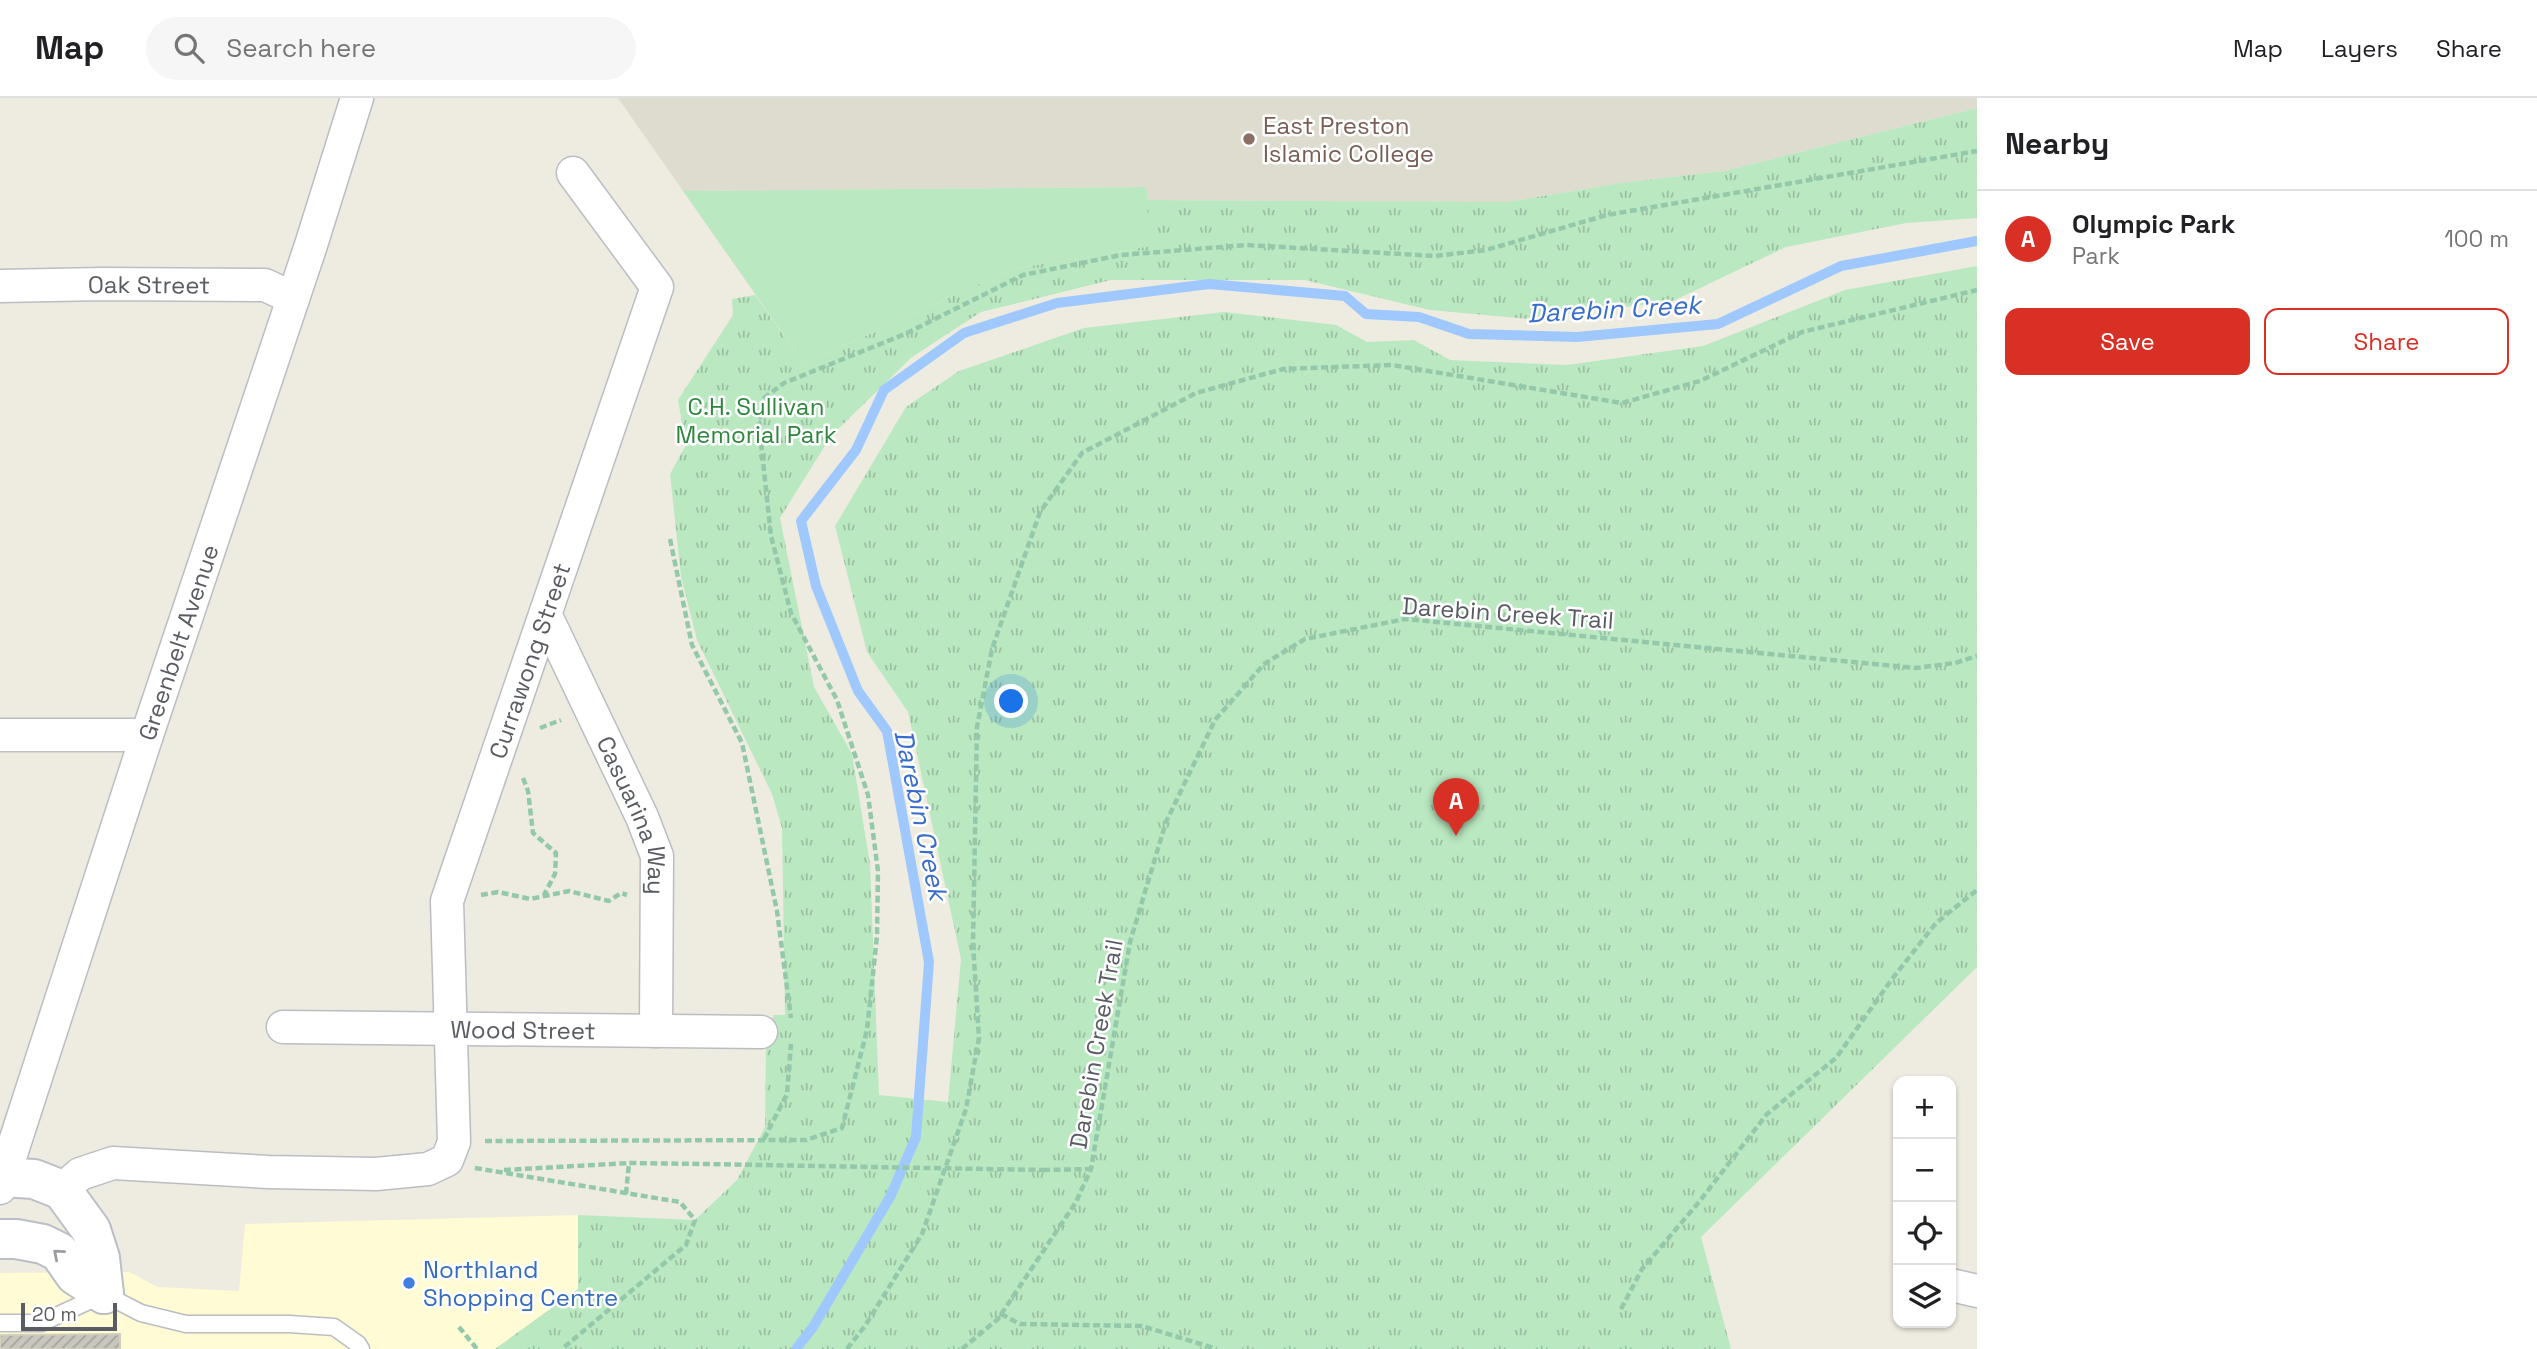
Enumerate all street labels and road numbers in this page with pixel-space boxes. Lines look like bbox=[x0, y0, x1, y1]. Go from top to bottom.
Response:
street label: Oak Street bbox=[87, 268, 210, 300]
street label: Greenbelt Avenue bbox=[131, 540, 225, 744]
street label: Currawong Street bbox=[481, 559, 577, 762]
street label: Darebin Creek Trail bbox=[1401, 590, 1615, 636]
street label: Casuarina Way bbox=[590, 731, 673, 895]
street label: Darebin Creek Trail bbox=[1062, 937, 1130, 1151]
street label: Wood Street bbox=[450, 1013, 596, 1046]

